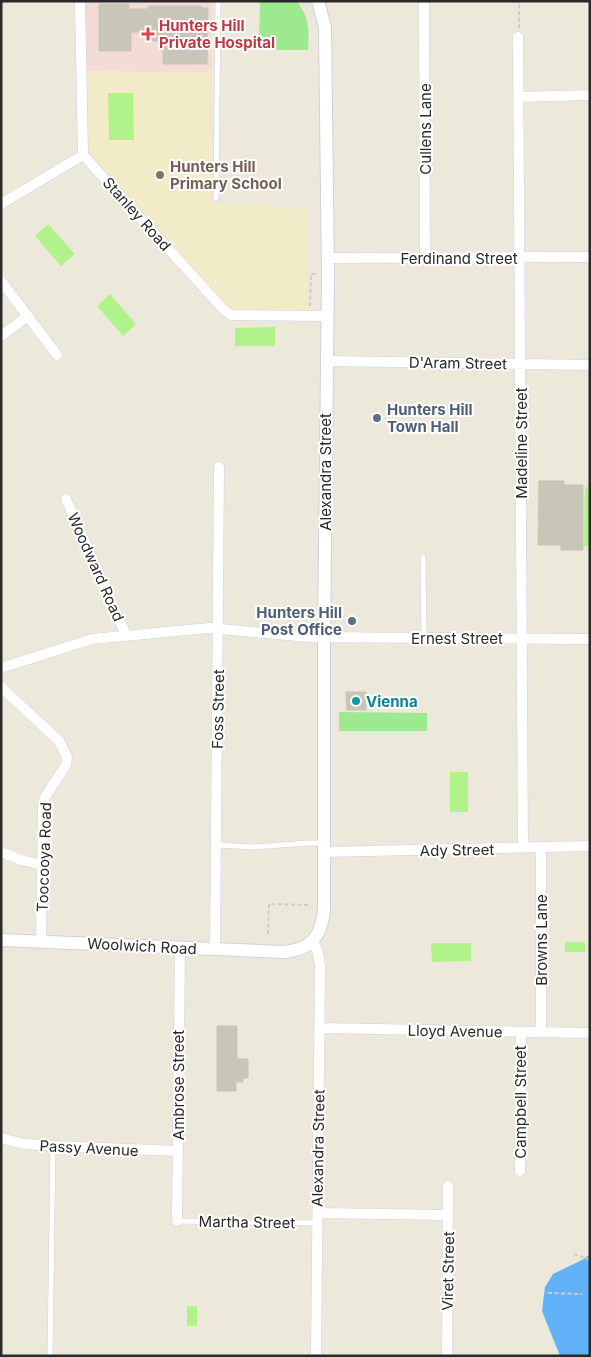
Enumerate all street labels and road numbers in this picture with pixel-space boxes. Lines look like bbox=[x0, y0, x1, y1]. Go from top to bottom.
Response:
street label: Cullens Lane bbox=[416, 83, 435, 175]
street label: Stanley Road bbox=[99, 173, 175, 255]
street label: Ferdinand Street bbox=[400, 249, 518, 268]
street label: D'Aram Street bbox=[409, 353, 507, 373]
street label: Madeline Street bbox=[512, 387, 531, 499]
street label: Alexandra Street bbox=[316, 413, 335, 531]
street label: Woodward Road bbox=[64, 510, 128, 624]
street label: Ernest Street bbox=[411, 629, 503, 648]
street label: Foss Street bbox=[208, 669, 228, 749]
street label: Toocooya Road bbox=[33, 802, 55, 912]
street label: Ady Street bbox=[420, 840, 495, 860]
street label: Browns Lane bbox=[532, 894, 551, 986]
street label: Woolwich Road bbox=[87, 934, 197, 958]
street label: Lloyd Avenue bbox=[407, 1021, 503, 1041]
street label: Ambrose Street bbox=[169, 1030, 188, 1140]
street label: Campbell Street bbox=[511, 1045, 530, 1159]
street label: Alexandra Street bbox=[307, 1089, 329, 1207]
street label: Passy Avenue bbox=[39, 1136, 139, 1160]
street label: Martha Street bbox=[199, 1212, 296, 1232]
street label: Viret Street bbox=[438, 1231, 458, 1311]

